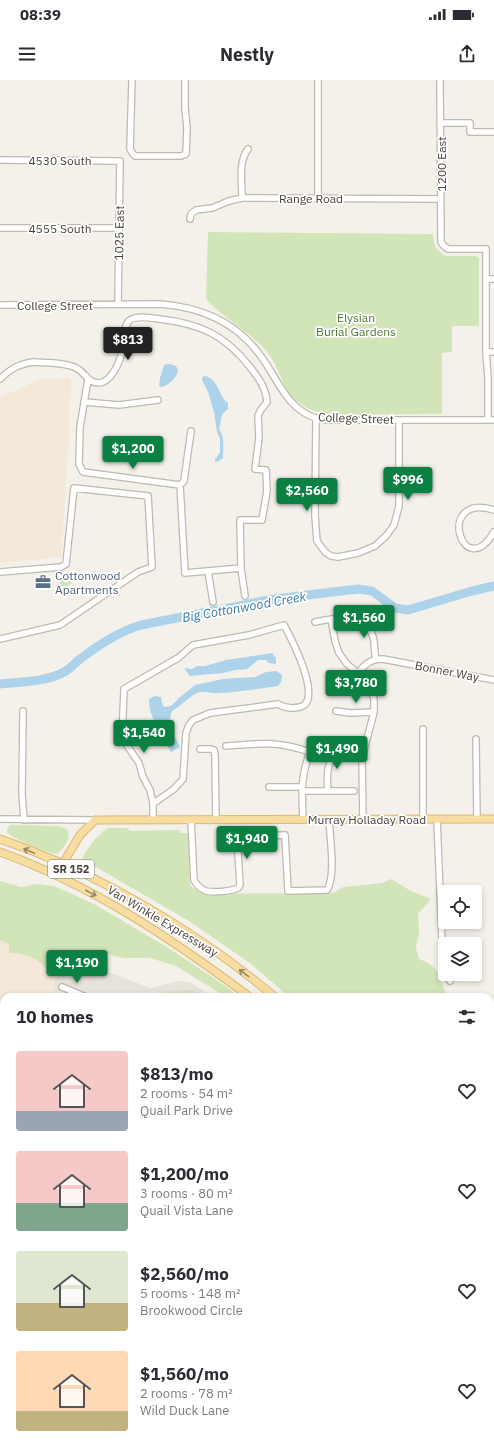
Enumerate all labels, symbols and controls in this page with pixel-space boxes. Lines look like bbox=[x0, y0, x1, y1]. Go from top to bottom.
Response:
text: 08:39 bbox=[20, 5, 61, 24]
icon: menu bbox=[16, 43, 38, 65]
text: Nestly bbox=[220, 43, 274, 66]
icon: share bbox=[456, 43, 478, 65]
street label: 1200 East bbox=[434, 136, 449, 192]
street label: 4530 South bbox=[28, 153, 92, 168]
street label: Range Road bbox=[279, 191, 343, 206]
street label: 1025 East bbox=[111, 205, 127, 261]
street label: 4555 South bbox=[28, 221, 92, 236]
street label: College Street bbox=[17, 298, 93, 313]
park label: Elysian Burial Gardens bbox=[316, 310, 396, 339]
pin: $813 bbox=[104, 327, 152, 361]
text: $813 bbox=[112, 331, 144, 348]
street label: College Street bbox=[318, 409, 394, 427]
pin: $1,200 bbox=[100, 436, 166, 470]
text: $1,200 bbox=[111, 440, 155, 457]
pin: $996 bbox=[384, 467, 432, 501]
text: $996 bbox=[392, 471, 424, 488]
pin: $2,560 bbox=[274, 478, 340, 512]
text: $2,560 bbox=[285, 482, 329, 499]
place label: Cottonwood Apartments bbox=[55, 568, 120, 597]
office icon: Cottonwood Apartments bbox=[34, 573, 52, 591]
water label: Big Cottonwood Creek bbox=[181, 588, 308, 626]
pin: $1,560 bbox=[331, 605, 397, 639]
text: $1,560 bbox=[342, 609, 386, 626]
street label: Bonner Way bbox=[414, 657, 480, 685]
pin: $3,780 bbox=[323, 670, 389, 704]
text: $3,780 bbox=[334, 674, 378, 691]
pin: $1,540 bbox=[111, 720, 177, 754]
text: $1,540 bbox=[122, 724, 166, 741]
pin: $1,490 bbox=[304, 736, 370, 770]
text: $1,490 bbox=[315, 740, 359, 757]
street label: Murray Holladay Road bbox=[308, 812, 426, 827]
pin: $1,940 bbox=[214, 826, 280, 860]
text: $1,940 bbox=[225, 830, 269, 847]
one-way arrow bbox=[24, 846, 36, 854]
road number: SR 152 bbox=[48, 860, 94, 878]
street label: Van Winkle Expressway bbox=[105, 882, 221, 960]
map controls bbox=[438, 885, 482, 981]
button: locate bbox=[438, 885, 482, 929]
one-way arrow bbox=[85, 889, 97, 897]
button: layers bbox=[438, 937, 482, 981]
pin: $1,190 bbox=[44, 950, 110, 984]
text: $1,190 bbox=[55, 954, 99, 971]
one-way arrow bbox=[239, 968, 250, 977]
text: 10 homes bbox=[16, 1006, 93, 1028]
icon: filters bbox=[456, 1006, 478, 1028]
text: $813/mo bbox=[140, 1063, 213, 1085]
icon: home bbox=[48, 1067, 96, 1115]
icon: heart bbox=[456, 1080, 478, 1102]
text: 2 rooms · 54 m² bbox=[140, 1085, 233, 1102]
text: Quail Park Drive bbox=[140, 1102, 233, 1119]
text: $1,200/mo bbox=[140, 1163, 229, 1185]
icon: home bbox=[48, 1167, 96, 1215]
icon: heart bbox=[456, 1180, 478, 1202]
text: 3 rooms · 80 m² bbox=[140, 1185, 233, 1202]
text: Quail Vista Lane bbox=[140, 1202, 233, 1219]
text: $2,560/mo bbox=[140, 1263, 229, 1285]
icon: home bbox=[48, 1267, 96, 1315]
icon: heart bbox=[456, 1280, 478, 1302]
text: 5 rooms · 148 m² bbox=[140, 1285, 241, 1302]
text: Brookwood Circle bbox=[140, 1302, 243, 1319]
text: $1,560/mo bbox=[140, 1363, 229, 1385]
icon: home bbox=[48, 1367, 96, 1415]
icon: heart bbox=[456, 1380, 478, 1402]
text: 2 rooms · 78 m² bbox=[140, 1385, 233, 1402]
text: Wild Duck Lane bbox=[140, 1402, 230, 1419]

